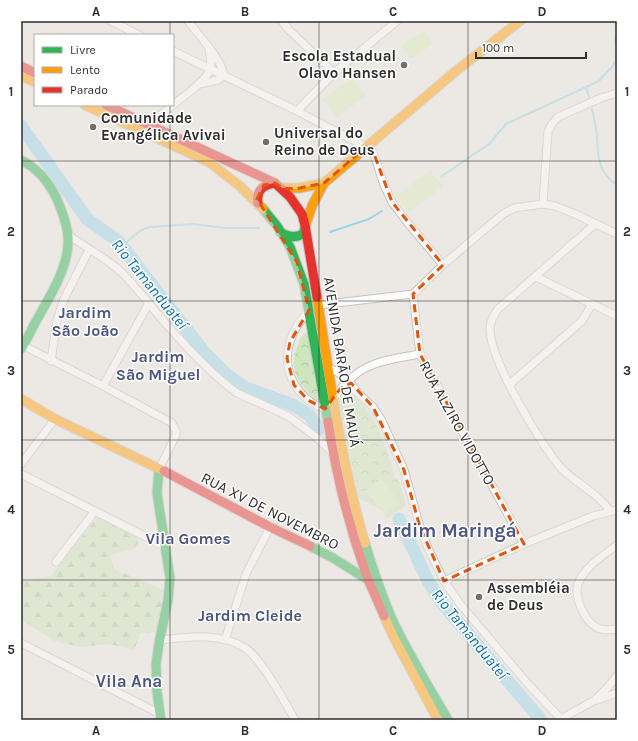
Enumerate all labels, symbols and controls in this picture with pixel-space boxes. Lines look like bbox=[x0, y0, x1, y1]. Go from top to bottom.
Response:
text: A bbox=[92, 4, 100, 19]
text: B bbox=[241, 4, 249, 19]
text: C bbox=[389, 4, 397, 19]
text: D bbox=[538, 4, 547, 19]
legend bbox=[34, 34, 174, 106]
scale bar bbox=[476, 34, 586, 60]
text: 100 m bbox=[482, 41, 514, 55]
text: Livre bbox=[70, 43, 96, 57]
place label: Escola Estadual Olavo Hansen bbox=[282, 47, 396, 82]
marker: Escola Estadual Olavo Hansen bbox=[399, 60, 409, 70]
text: Lento bbox=[70, 63, 100, 77]
text: Parado bbox=[70, 83, 108, 97]
text: 1 bbox=[9, 84, 13, 99]
text: 1 bbox=[625, 84, 629, 99]
place label: Comunidade Evangélica Avivai bbox=[101, 109, 226, 144]
marker: Comunidade Evangélica Avivai bbox=[88, 122, 98, 132]
place label: Universal do Reino de Deus bbox=[274, 124, 375, 159]
marker: Universal do Reino de Deus bbox=[261, 137, 271, 147]
text: 2 bbox=[7, 224, 15, 239]
text: 2 bbox=[623, 224, 631, 239]
water label: Rio Tamanduateí bbox=[108, 235, 193, 334]
street label: AVENIDA BARÃO DE MAUÁ bbox=[320, 276, 364, 449]
district label: Jardim São João bbox=[51, 303, 119, 340]
district label: Jardim São Miguel bbox=[116, 347, 200, 384]
street label: RUA ALZIRO VIDOTTO bbox=[415, 358, 499, 488]
text: 3 bbox=[7, 363, 15, 378]
text: 3 bbox=[623, 363, 631, 378]
street label: RUA XV DE NOVEMBRO bbox=[198, 468, 342, 554]
text: 4 bbox=[7, 502, 15, 517]
text: 4 bbox=[623, 502, 631, 517]
district label: Jardim Maringá bbox=[373, 520, 517, 542]
district label: Vila Gomes bbox=[145, 529, 231, 548]
place label: Assembléia de Deus bbox=[487, 579, 570, 614]
water label: Rio Tamanduateí bbox=[428, 585, 513, 684]
marker: Assembléia de Deus bbox=[474, 592, 484, 602]
district label: Jardim Cleide bbox=[198, 606, 302, 625]
text: 5 bbox=[7, 642, 15, 657]
text: 5 bbox=[623, 642, 631, 657]
district label: Vila Ana bbox=[96, 671, 162, 691]
text: A bbox=[92, 723, 100, 738]
text: B bbox=[241, 723, 249, 738]
text: C bbox=[389, 723, 397, 738]
text: D bbox=[538, 723, 547, 738]

